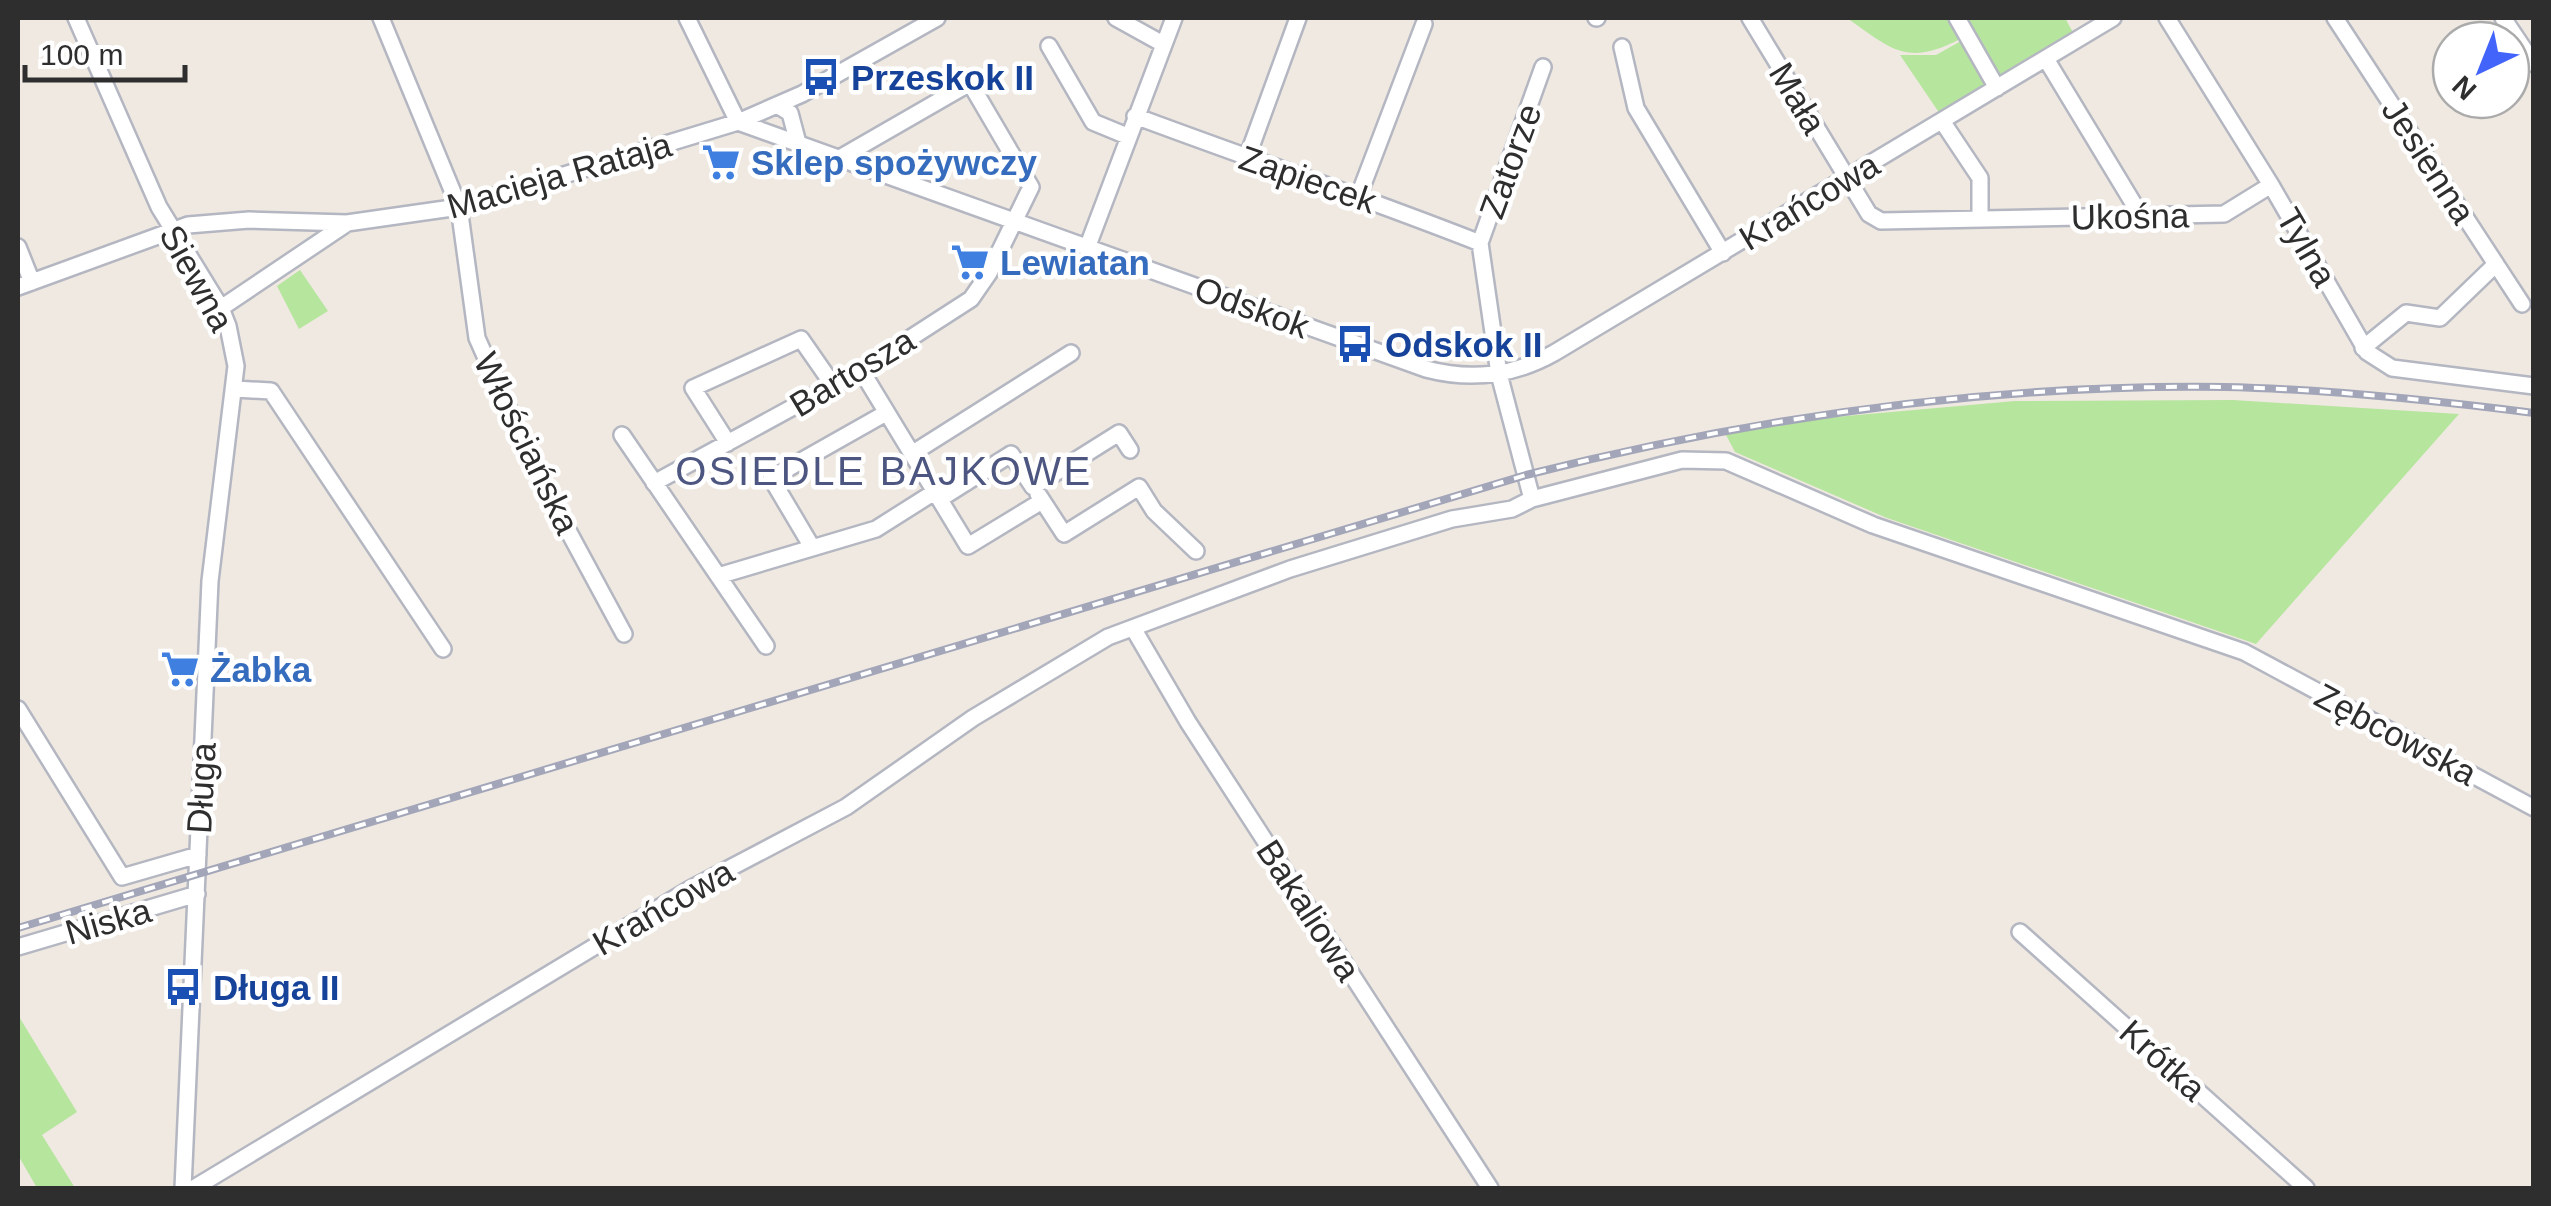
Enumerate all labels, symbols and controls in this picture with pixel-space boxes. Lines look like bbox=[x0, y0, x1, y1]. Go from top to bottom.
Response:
scale bar bbox=[25, 20, 185, 82]
north arrow bbox=[2431, 20, 2531, 120]
text: 100 m bbox=[40, 38, 123, 71]
street label: Mała bbox=[1762, 55, 1835, 141]
bus stop icon: Przeskok II bbox=[800, 56, 842, 98]
place label: Przeskok II bbox=[851, 58, 1034, 97]
text: N bbox=[2446, 70, 2482, 106]
street label: Jesienna bbox=[2374, 92, 2484, 231]
street label: Zatorze bbox=[1471, 99, 1549, 223]
street label: Macieja Rataja bbox=[442, 124, 676, 226]
street label: Zapiecek bbox=[1235, 137, 1382, 221]
supermarket icon: Sklep spożywczy bbox=[700, 141, 742, 183]
place label: Sklep spożywczy bbox=[751, 143, 1037, 182]
street label: Krańcowa bbox=[1732, 144, 1886, 258]
street label: Ukośna bbox=[2070, 195, 2190, 237]
street label: Tylna bbox=[2269, 201, 2345, 293]
street label: Siewna bbox=[152, 218, 242, 338]
supermarket icon: Lewiatan bbox=[949, 241, 991, 283]
place label: Lewiatan bbox=[1000, 243, 1150, 282]
street label: Odskok bbox=[1190, 268, 1315, 346]
street label: Bartosza bbox=[783, 319, 922, 424]
bus stop icon: Odskok II bbox=[1334, 323, 1376, 365]
place label: Odskok II bbox=[1385, 325, 1543, 364]
street label: Włościańska bbox=[466, 346, 588, 540]
district label: OSIEDLE BAJKOWE bbox=[675, 449, 1093, 493]
supermarket icon: Żabka bbox=[159, 648, 201, 690]
place label: Żabka bbox=[210, 650, 312, 689]
street label: Zębcowska bbox=[2309, 675, 2484, 793]
street label: Długa bbox=[179, 741, 223, 835]
street label: Bakaliowa bbox=[1249, 832, 1369, 988]
street label: Krańcowa bbox=[586, 851, 741, 963]
street label: Niska bbox=[61, 890, 156, 952]
bus stop icon: Długa II bbox=[162, 966, 204, 1008]
place label: Długa II bbox=[213, 968, 339, 1007]
street label: Krótka bbox=[2112, 1012, 2214, 1109]

